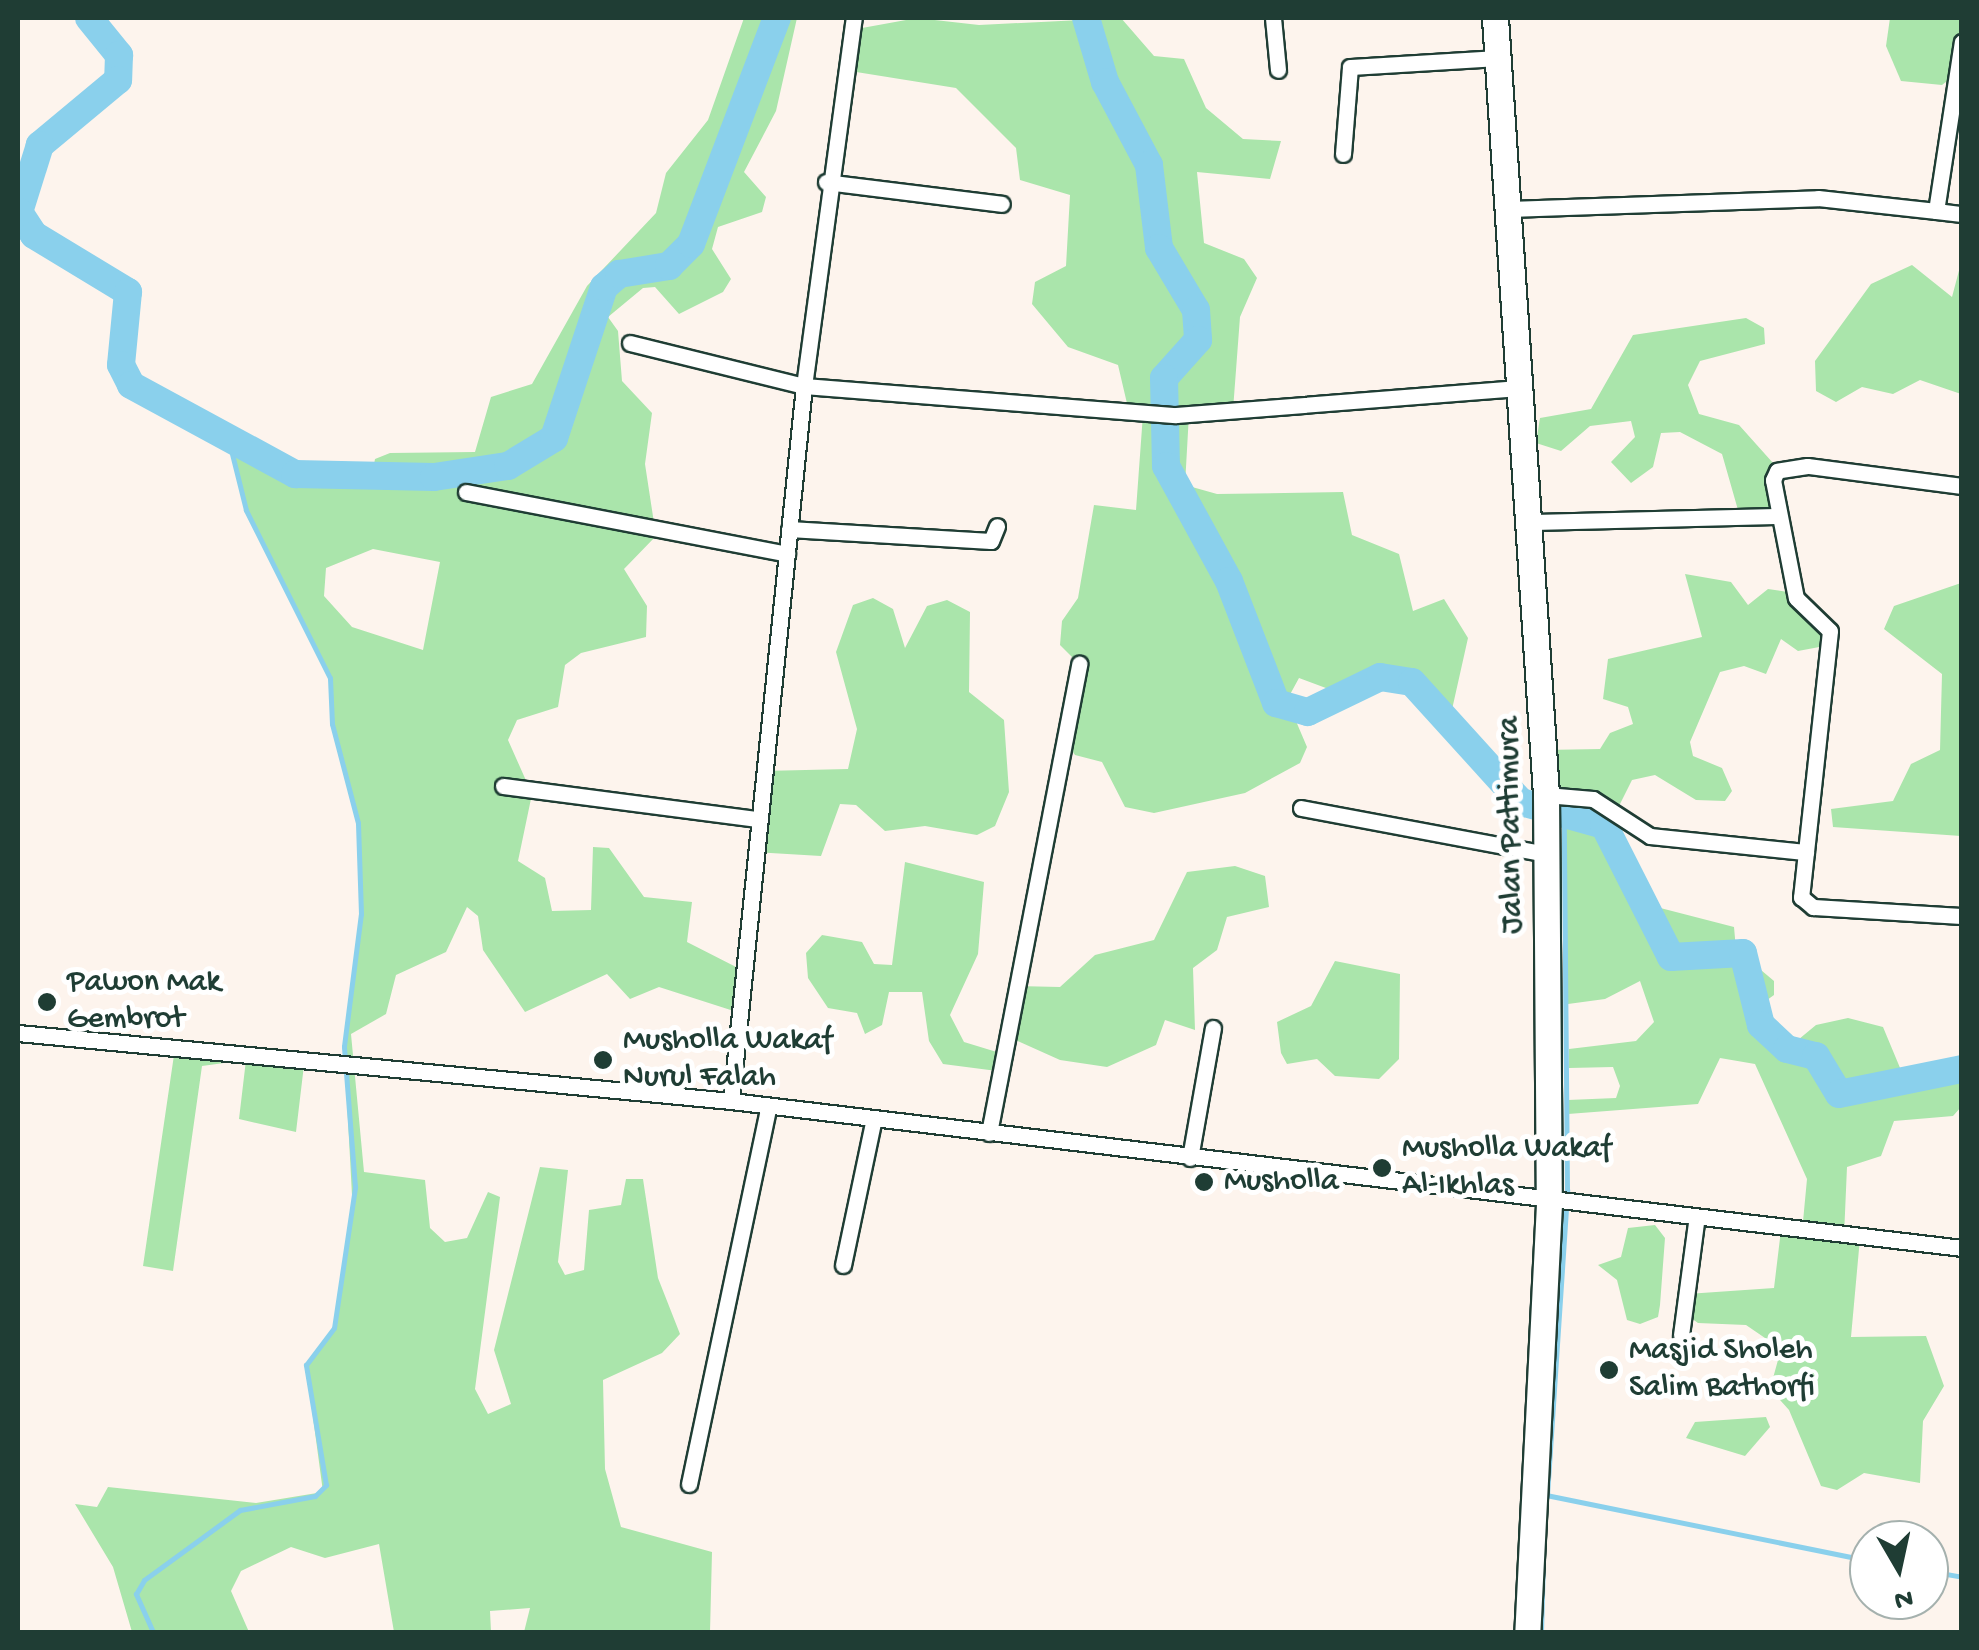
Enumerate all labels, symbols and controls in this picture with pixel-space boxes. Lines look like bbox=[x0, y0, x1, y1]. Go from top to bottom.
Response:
street label: Jalan Pattimura bbox=[1491, 716, 1533, 934]
place label: Pawon Mak Gembrot bbox=[67, 965, 221, 1040]
marker: Pawon Mak Gembrot bbox=[36, 991, 58, 1013]
place label: Musholla Wakaf Nurul Falah bbox=[623, 1023, 832, 1098]
marker: Musholla Wakaf Nurul Falah bbox=[592, 1049, 614, 1071]
place label: Musholla Wakaf Al-Ikhlas bbox=[1402, 1131, 1611, 1206]
marker: Musholla Wakaf Al-Ikhlas bbox=[1371, 1157, 1393, 1179]
place label: Musholla bbox=[1224, 1163, 1339, 1201]
marker: Musholla bbox=[1193, 1171, 1215, 1193]
place label: Masjid Sholeh Salim Bathorfi bbox=[1629, 1333, 1815, 1408]
marker: Masjid Sholeh Salim Bathorfi bbox=[1598, 1359, 1620, 1381]
north arrow bbox=[1849, 1520, 1949, 1620]
text: N bbox=[1892, 1580, 1915, 1616]

